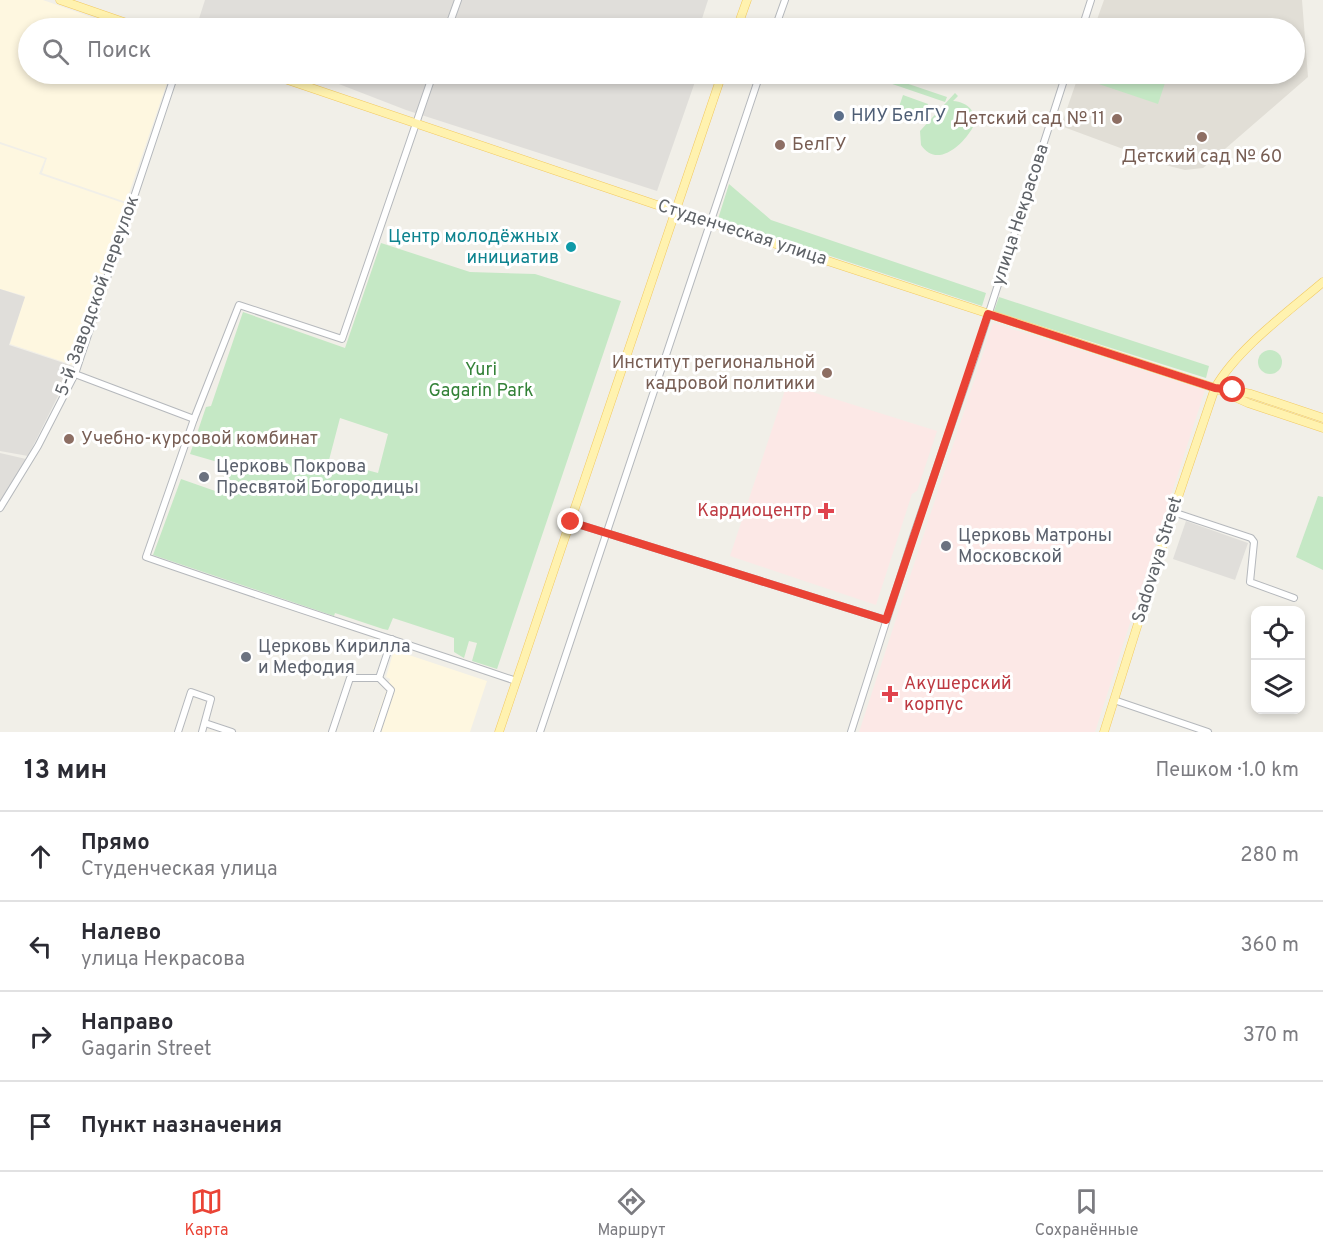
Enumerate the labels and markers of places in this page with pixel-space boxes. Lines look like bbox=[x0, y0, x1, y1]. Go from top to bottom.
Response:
place label: НИУ БелГУ bbox=[851, 105, 946, 128]
place label: Детский сад № 11 bbox=[953, 108, 1105, 131]
marker: НИУ БелГУ bbox=[832, 109, 846, 123]
marker: Детский сад № 11 bbox=[1110, 112, 1124, 126]
marker: Детский сад № 60 bbox=[1195, 130, 1209, 144]
place label: БелГУ bbox=[792, 134, 847, 157]
marker: БелГУ bbox=[773, 138, 787, 152]
place label: Детский сад № 60 bbox=[1122, 146, 1282, 169]
place label: Центр молодёжных инициатив bbox=[388, 226, 559, 270]
marker: Центр молодёжных инициатив bbox=[564, 240, 578, 254]
place label: Институт региональной кадровой политики bbox=[612, 352, 815, 396]
marker: Институт региональной кадровой политики bbox=[820, 366, 834, 380]
place label: Учебно-курсовой комбинат bbox=[81, 428, 318, 451]
marker: Учебно-курсовой комбинат bbox=[62, 432, 76, 446]
place label: Церковь Покрова Пресвятой Богородицы bbox=[216, 456, 419, 500]
marker: Церковь Покрова Пресвятой Богородицы bbox=[197, 470, 211, 484]
place label: Кардиоцентр bbox=[697, 500, 812, 523]
marker: Кардиоцентр bbox=[817, 502, 835, 520]
place label: Церковь Матроны Московской bbox=[958, 525, 1112, 569]
marker: Церковь Матроны Московской bbox=[939, 539, 953, 553]
place label: Церковь Кирилла и Мефодия bbox=[258, 636, 410, 680]
marker: Церковь Кирилла и Мефодия bbox=[239, 650, 253, 664]
place label: Акушерский корпус bbox=[904, 673, 1012, 717]
marker: Акушерский корпус bbox=[881, 685, 899, 703]

